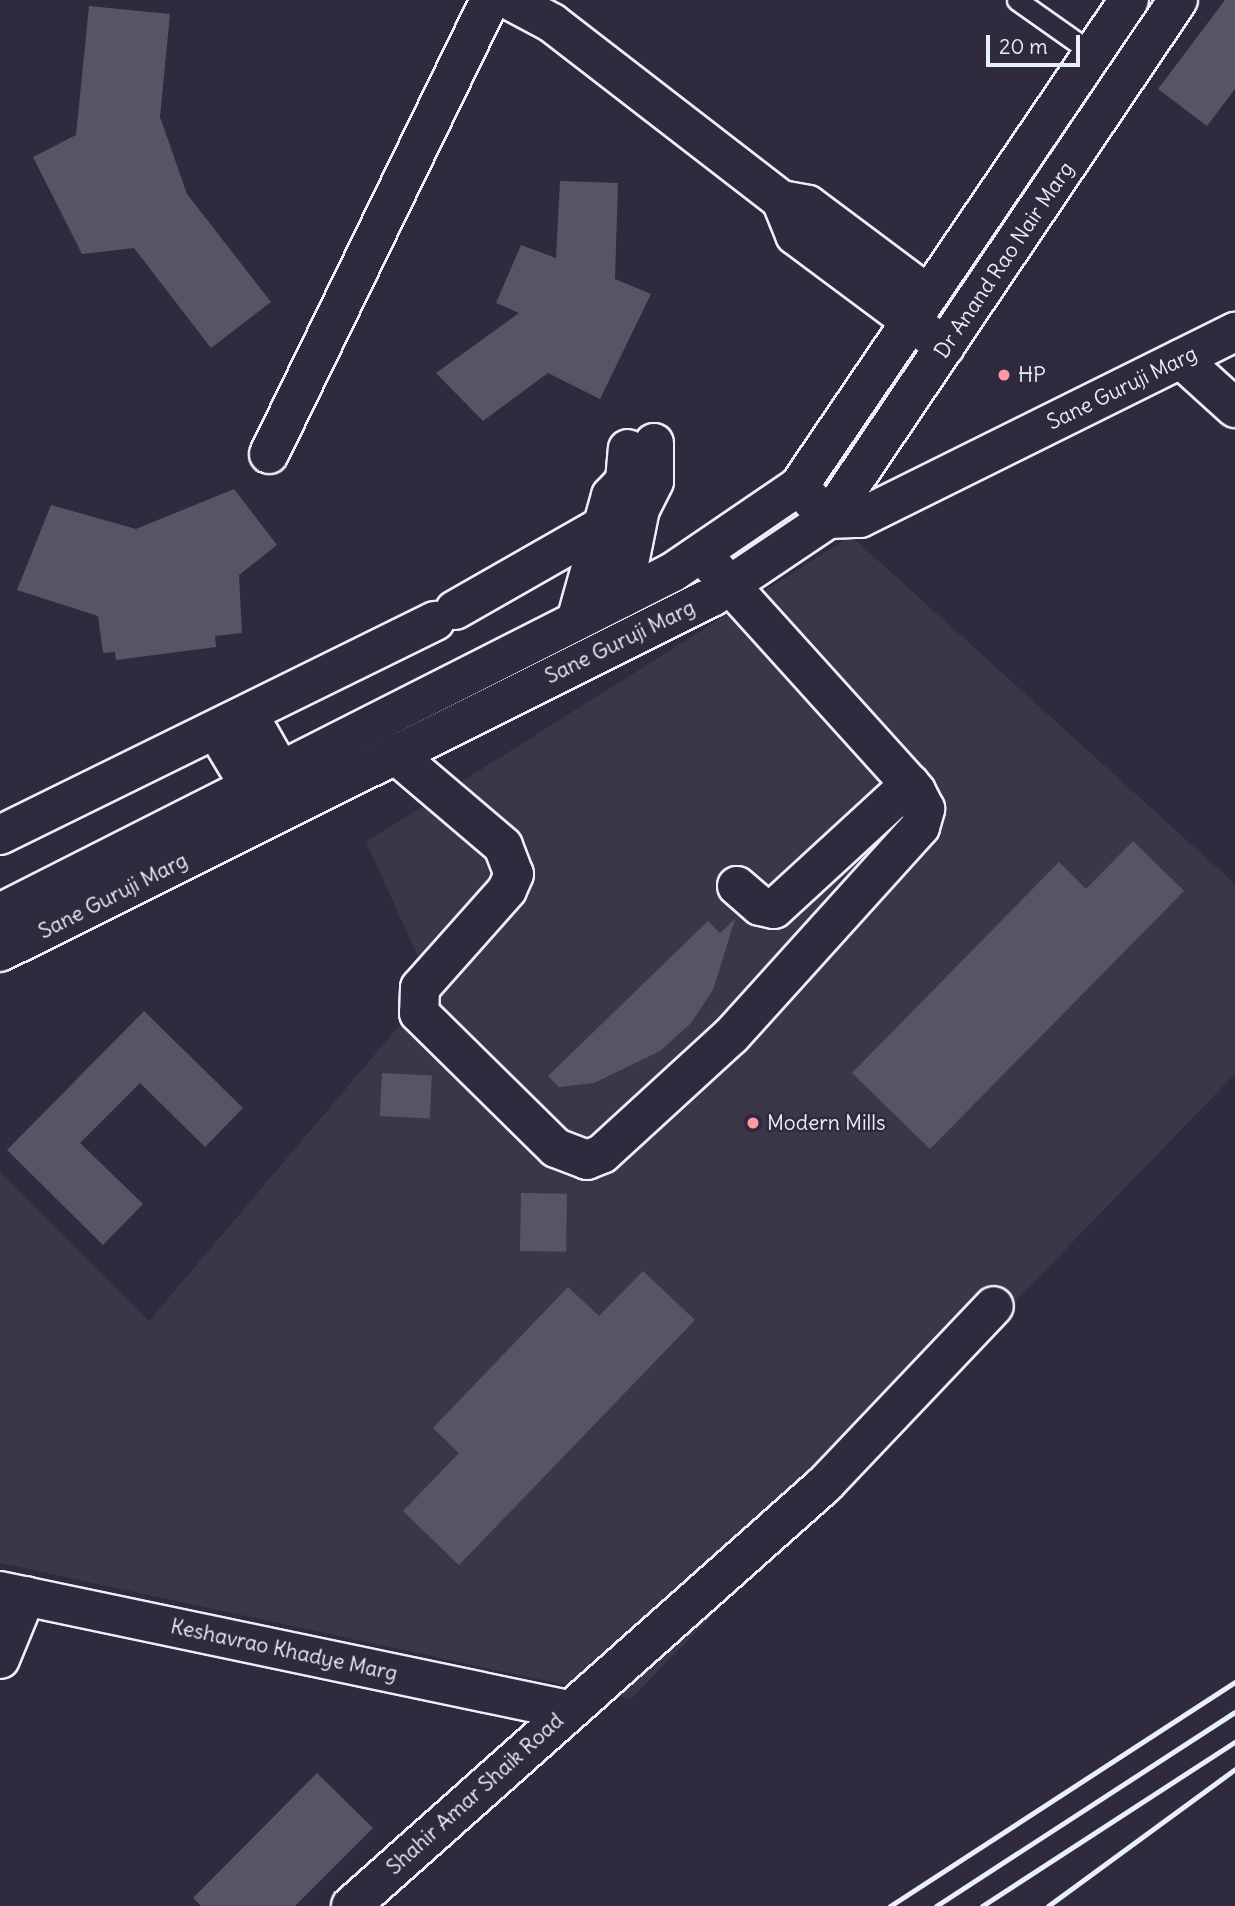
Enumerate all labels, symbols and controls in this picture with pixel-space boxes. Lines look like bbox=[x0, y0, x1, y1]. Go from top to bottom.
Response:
scale bar bbox=[990, 21, 1084, 65]
text: 20 m bbox=[999, 33, 1048, 60]
street label: Dr Anand Rao Nair Marg bbox=[929, 157, 1079, 363]
street label: Sane Guruji Marg bbox=[1043, 341, 1201, 435]
place label: HP bbox=[1018, 362, 1046, 388]
marker: HP bbox=[996, 367, 1012, 383]
street label: Sane Guruji Marg bbox=[541, 595, 699, 689]
street label: Sane Guruji Marg bbox=[34, 848, 192, 944]
place label: Modern Mills bbox=[767, 1110, 886, 1136]
marker: Modern Mills bbox=[745, 1115, 761, 1131]
street label: Keshavrao Khadye Marg bbox=[168, 1614, 400, 1686]
street label: Shahir Amar Shaik Road bbox=[381, 1708, 569, 1880]

